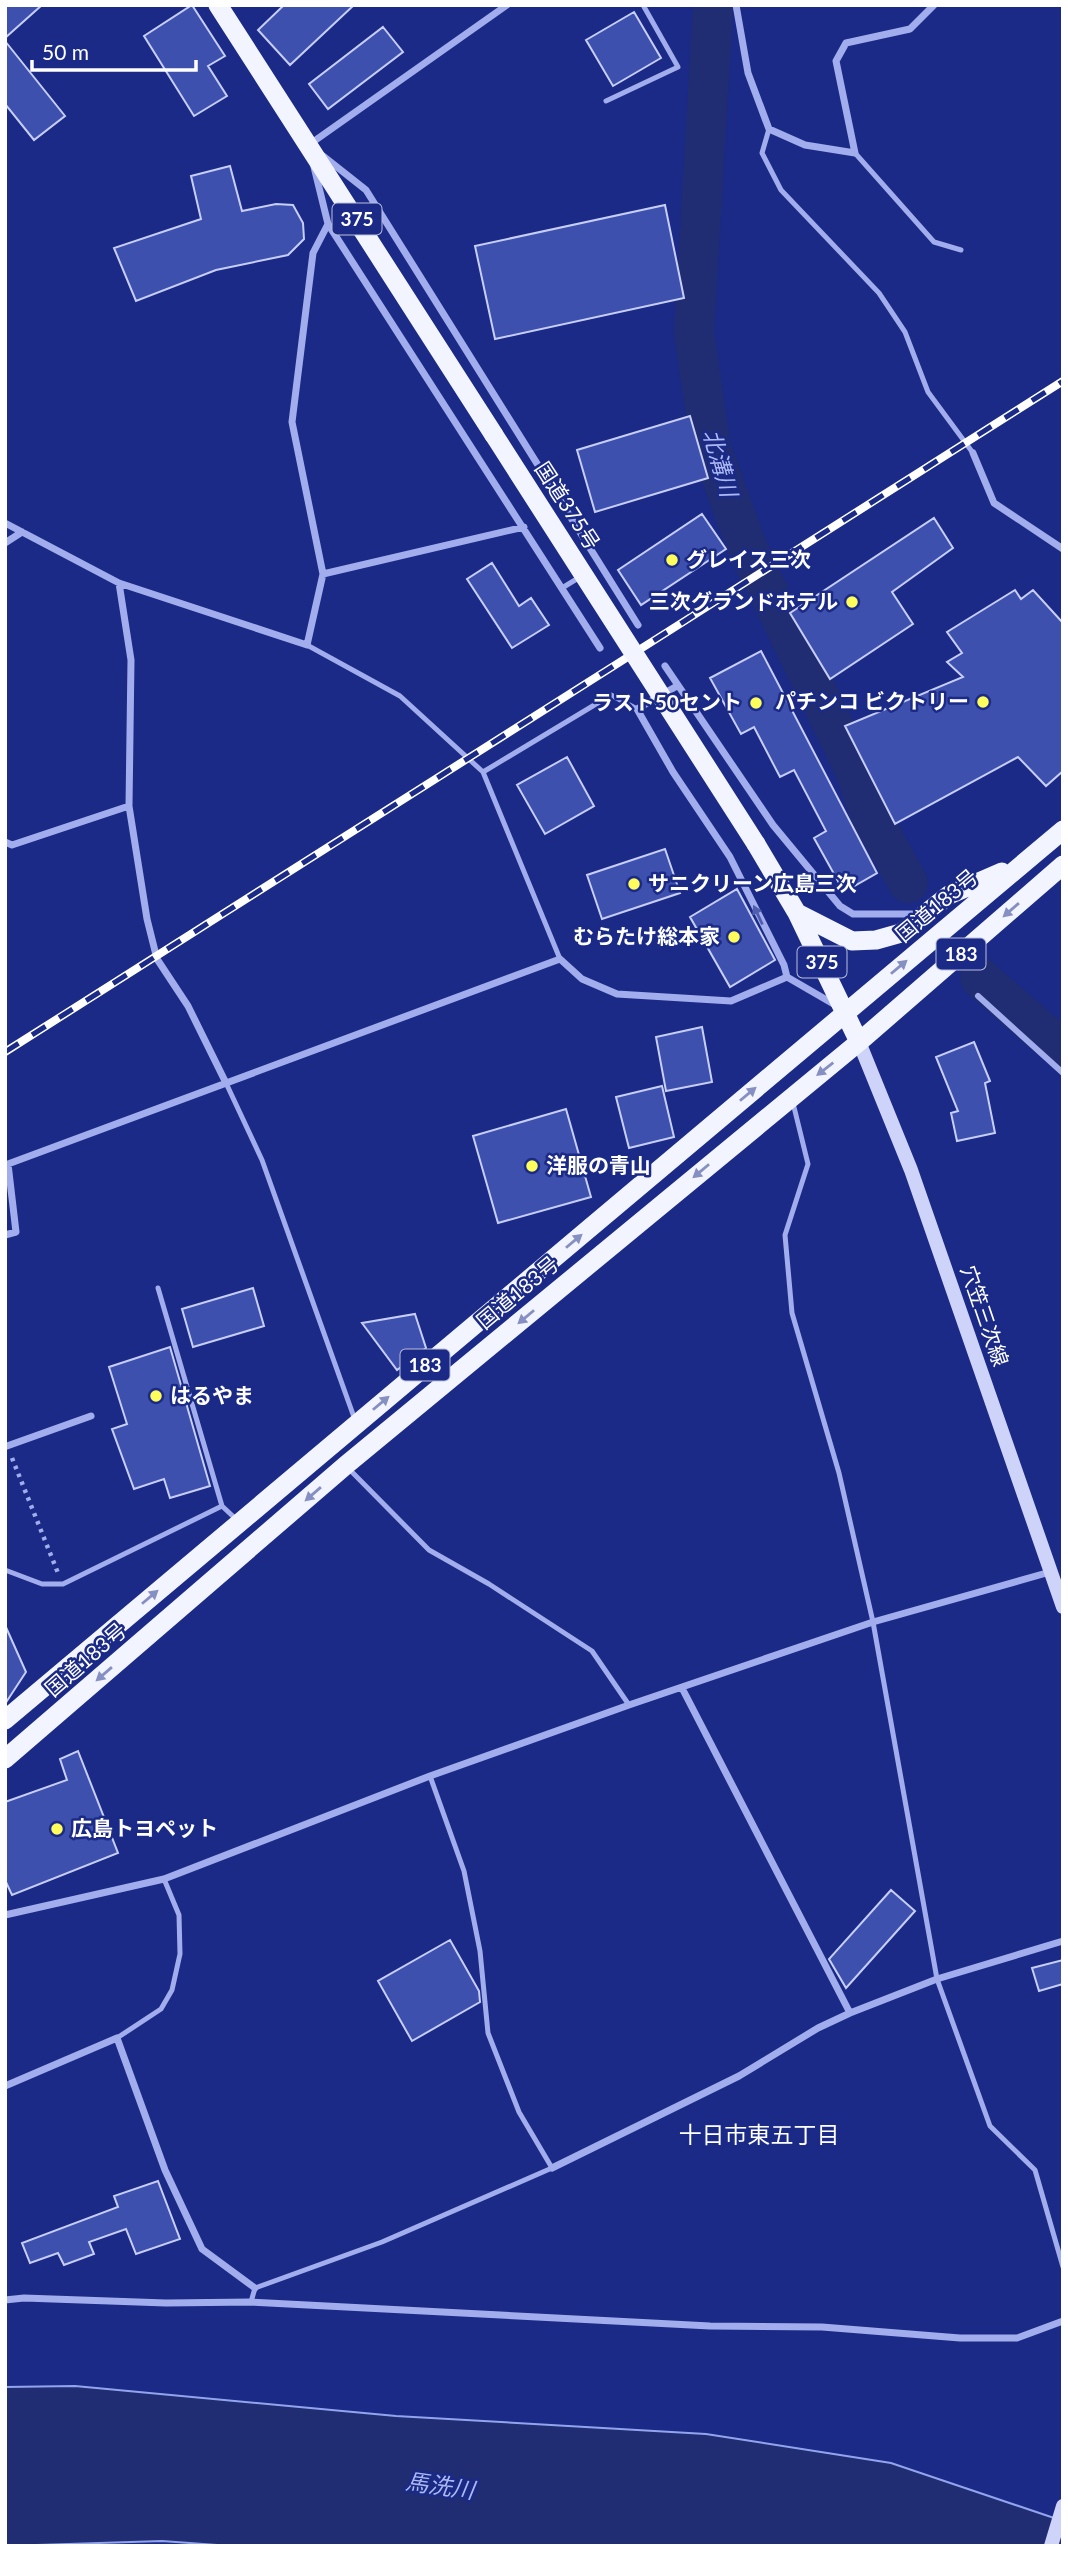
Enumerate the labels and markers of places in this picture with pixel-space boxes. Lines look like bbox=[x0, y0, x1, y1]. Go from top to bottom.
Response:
place label: グレイス三次 bbox=[686, 546, 811, 571]
marker: グレイス三次 bbox=[664, 552, 680, 568]
place label: 三次グランドホテル bbox=[649, 588, 838, 613]
marker: 三次グランドホテル bbox=[844, 594, 860, 610]
place label: パチンコ ビクトリー bbox=[775, 688, 969, 713]
place label: ラスト50セント bbox=[592, 689, 742, 714]
marker: パチンコ ビクトリー bbox=[975, 694, 991, 710]
marker: ラスト50セント bbox=[748, 695, 764, 711]
place label: サニクリーン広島三次 bbox=[648, 870, 857, 895]
marker: サニクリーン広島三次 bbox=[626, 876, 642, 892]
place label: むらたけ総本家 bbox=[573, 923, 720, 948]
marker: むらたけ総本家 bbox=[726, 929, 742, 945]
place label: 洋服の青山 bbox=[546, 1152, 651, 1177]
marker: 洋服の青山 bbox=[524, 1158, 540, 1174]
place label: はるやま bbox=[170, 1382, 254, 1407]
marker: はるやま bbox=[148, 1388, 164, 1404]
place label: 広島トヨペット bbox=[71, 1815, 218, 1840]
marker: 広島トヨペット bbox=[49, 1821, 65, 1837]

